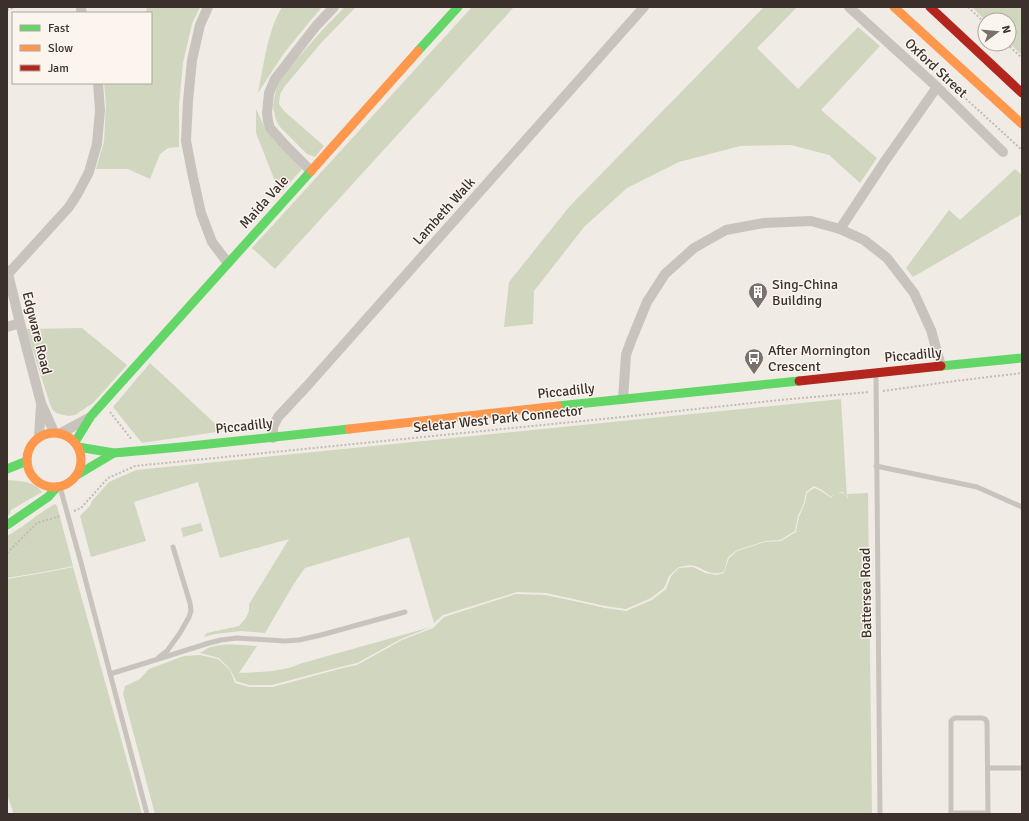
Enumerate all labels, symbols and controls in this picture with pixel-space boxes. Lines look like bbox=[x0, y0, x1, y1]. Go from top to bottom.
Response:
legend bbox=[12, 12, 152, 84]
north arrow bbox=[977, 12, 1017, 52]
text: Fast bbox=[48, 21, 69, 36]
text: N bbox=[999, 24, 1013, 35]
street label: Oxford Street bbox=[901, 35, 971, 101]
text: Slow bbox=[48, 41, 73, 56]
text: Jam bbox=[48, 61, 69, 76]
street label: Maida Vale bbox=[236, 172, 292, 232]
street label: Lambeth Walk bbox=[409, 174, 479, 248]
place label: Sing-China Building bbox=[772, 276, 838, 309]
building icon: Sing-China Building bbox=[747, 281, 769, 309]
street label: Edgware Road bbox=[19, 290, 55, 376]
place label: After Mornington Crescent bbox=[768, 342, 870, 375]
street label: Piccadilly bbox=[884, 344, 943, 366]
bus stop icon: After Mornington Crescent bbox=[743, 347, 765, 375]
street label: Piccadilly bbox=[537, 379, 596, 402]
street label: Seletar West Park Connector bbox=[412, 402, 584, 436]
street label: Piccadilly bbox=[215, 414, 274, 437]
street label: Battersea Road bbox=[857, 548, 875, 638]

